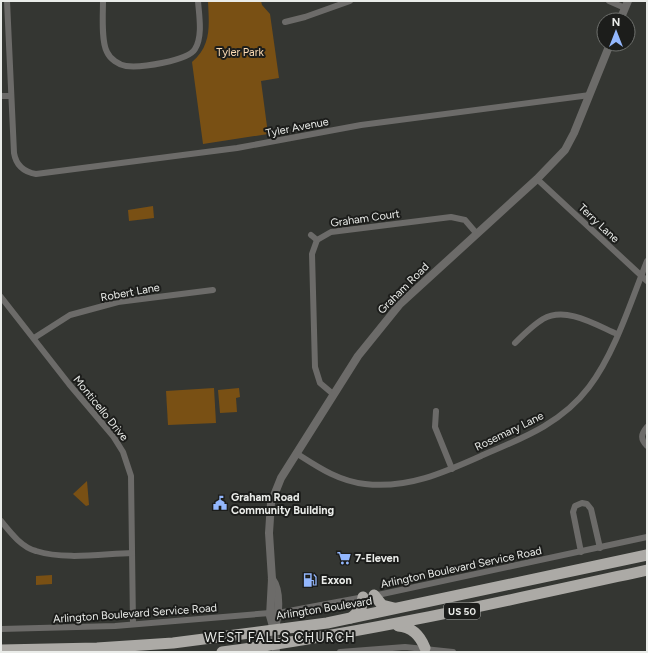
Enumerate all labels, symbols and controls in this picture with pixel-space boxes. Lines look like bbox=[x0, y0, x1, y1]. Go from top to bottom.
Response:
north arrow bbox=[596, 12, 636, 52]
text: N bbox=[612, 16, 620, 29]
park label: Tyler Park bbox=[216, 46, 264, 59]
street label: Tyler Avenue bbox=[265, 115, 330, 140]
street label: Terry Lane bbox=[576, 201, 622, 245]
street label: Graham Court bbox=[330, 207, 401, 230]
street label: Graham Road bbox=[375, 260, 432, 317]
street label: Robert Lane bbox=[100, 281, 161, 304]
street label: Monticello Drive bbox=[70, 373, 131, 443]
street label: Rosemary Lane bbox=[473, 409, 546, 454]
place label: Graham Road Community Building bbox=[231, 491, 334, 517]
public building icon: Graham Road Community Building bbox=[212, 495, 228, 511]
street label: Arlington Boulevard Service Road bbox=[379, 544, 543, 591]
supermarket icon: 7-Eleven bbox=[336, 550, 352, 566]
place label: 7-Eleven bbox=[355, 552, 399, 565]
fuel station icon: Exxon bbox=[302, 572, 318, 588]
place label: Exxon bbox=[321, 574, 352, 587]
street label: Arlington Boulevard bbox=[275, 594, 373, 622]
street label: Arlington Boulevard Service Road bbox=[53, 601, 218, 626]
road number: US 50 bbox=[444, 603, 480, 619]
district label: WEST FALLS CHURCH bbox=[204, 630, 356, 645]

